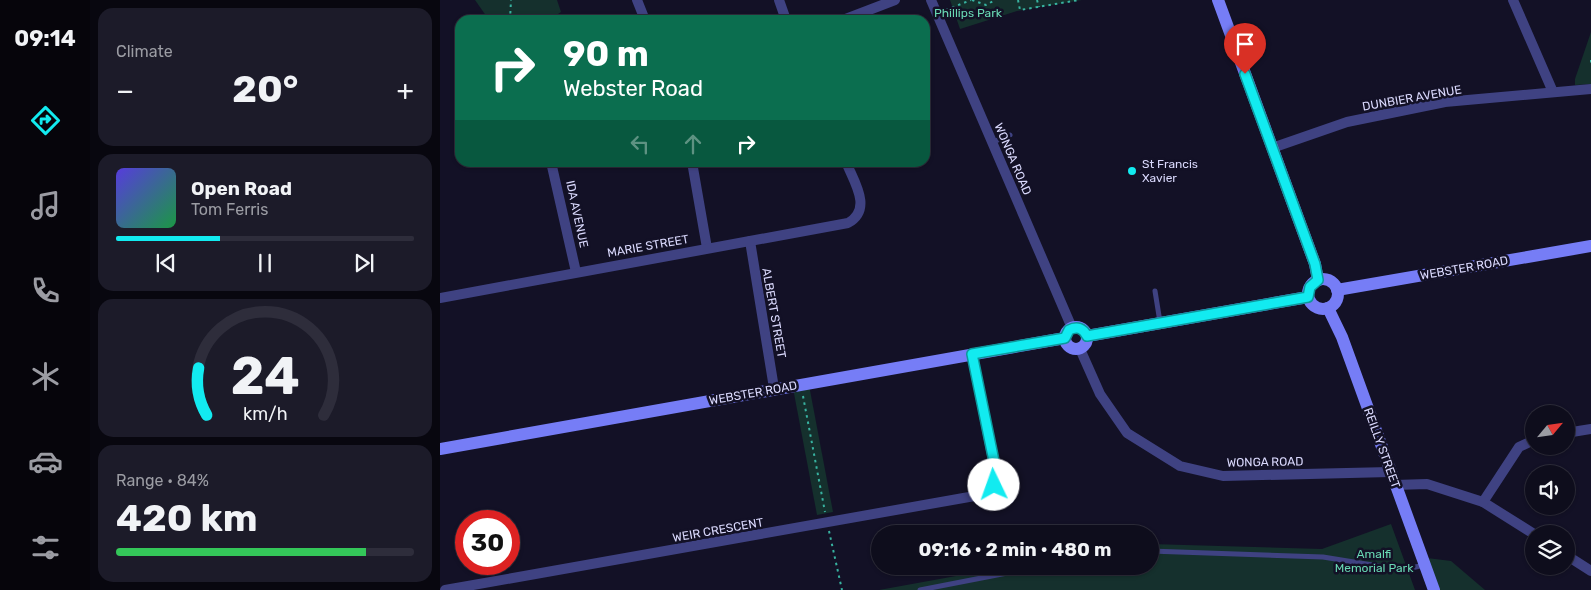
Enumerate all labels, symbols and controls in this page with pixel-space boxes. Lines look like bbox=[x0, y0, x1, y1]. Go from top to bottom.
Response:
park label: Phillips Park bbox=[934, 6, 1003, 20]
pin bbox=[1224, 23, 1266, 74]
text: 09:14 bbox=[14, 25, 76, 52]
icon: arrive bbox=[1231, 30, 1259, 58]
text: 90 m bbox=[563, 33, 649, 75]
icon: right bbox=[480, 35, 545, 100]
text: Climate bbox=[116, 42, 173, 61]
text: 20° bbox=[232, 66, 298, 112]
text: − bbox=[116, 74, 134, 107]
text: + bbox=[397, 74, 414, 107]
text: Webster Road bbox=[563, 75, 703, 102]
street label: DUNBIER AVENUE bbox=[1361, 82, 1463, 114]
icon: directions bbox=[28, 103, 63, 138]
street label: WONGA ROAD bbox=[992, 121, 1034, 197]
icon: left bbox=[626, 130, 654, 158]
icon: ahead bbox=[679, 130, 707, 158]
icon: right bbox=[732, 130, 760, 158]
place label: St Francis Xavier bbox=[1142, 157, 1198, 185]
marker: St Francis Xavier bbox=[1126, 165, 1138, 177]
text: Open Road bbox=[191, 177, 292, 200]
street label: IDA AVENUE bbox=[563, 179, 591, 249]
icon: music bbox=[28, 188, 63, 223]
text: Tom Ferris bbox=[191, 200, 268, 219]
street label: MARIE STREET bbox=[606, 232, 690, 260]
icon: previous bbox=[152, 249, 180, 277]
icon: pause bbox=[251, 249, 279, 277]
icon: next bbox=[350, 249, 378, 277]
street label: WEBSTER ROAD bbox=[1419, 253, 1509, 283]
street label: ALBERT STREET bbox=[759, 267, 789, 359]
icon: phone bbox=[28, 273, 63, 308]
text: 24 bbox=[230, 345, 300, 407]
icon: climate bbox=[28, 359, 63, 394]
street label: WEBSTER ROAD bbox=[708, 378, 798, 408]
text: km/h bbox=[243, 403, 287, 424]
north arrow bbox=[1525, 405, 1575, 455]
map controls bbox=[1525, 405, 1575, 575]
street label: REILLY STREET bbox=[1361, 406, 1403, 490]
icon: car bbox=[28, 444, 63, 479]
street label: WONGA ROAD bbox=[1226, 454, 1304, 470]
position arrow bbox=[967, 458, 1019, 510]
button: sound bbox=[1525, 465, 1575, 515]
text: Range · 84% bbox=[116, 471, 209, 490]
text: 420 km bbox=[116, 495, 258, 541]
speed limit sign: 30 bbox=[455, 510, 520, 575]
street label: WEIR CRESCENT bbox=[671, 515, 765, 545]
button: layers bbox=[1525, 525, 1575, 575]
icon: filters bbox=[28, 530, 63, 565]
text: 09:16 · 2 min · 480 m bbox=[919, 538, 1111, 561]
park label: Amalfi Memorial Park bbox=[1335, 547, 1414, 575]

